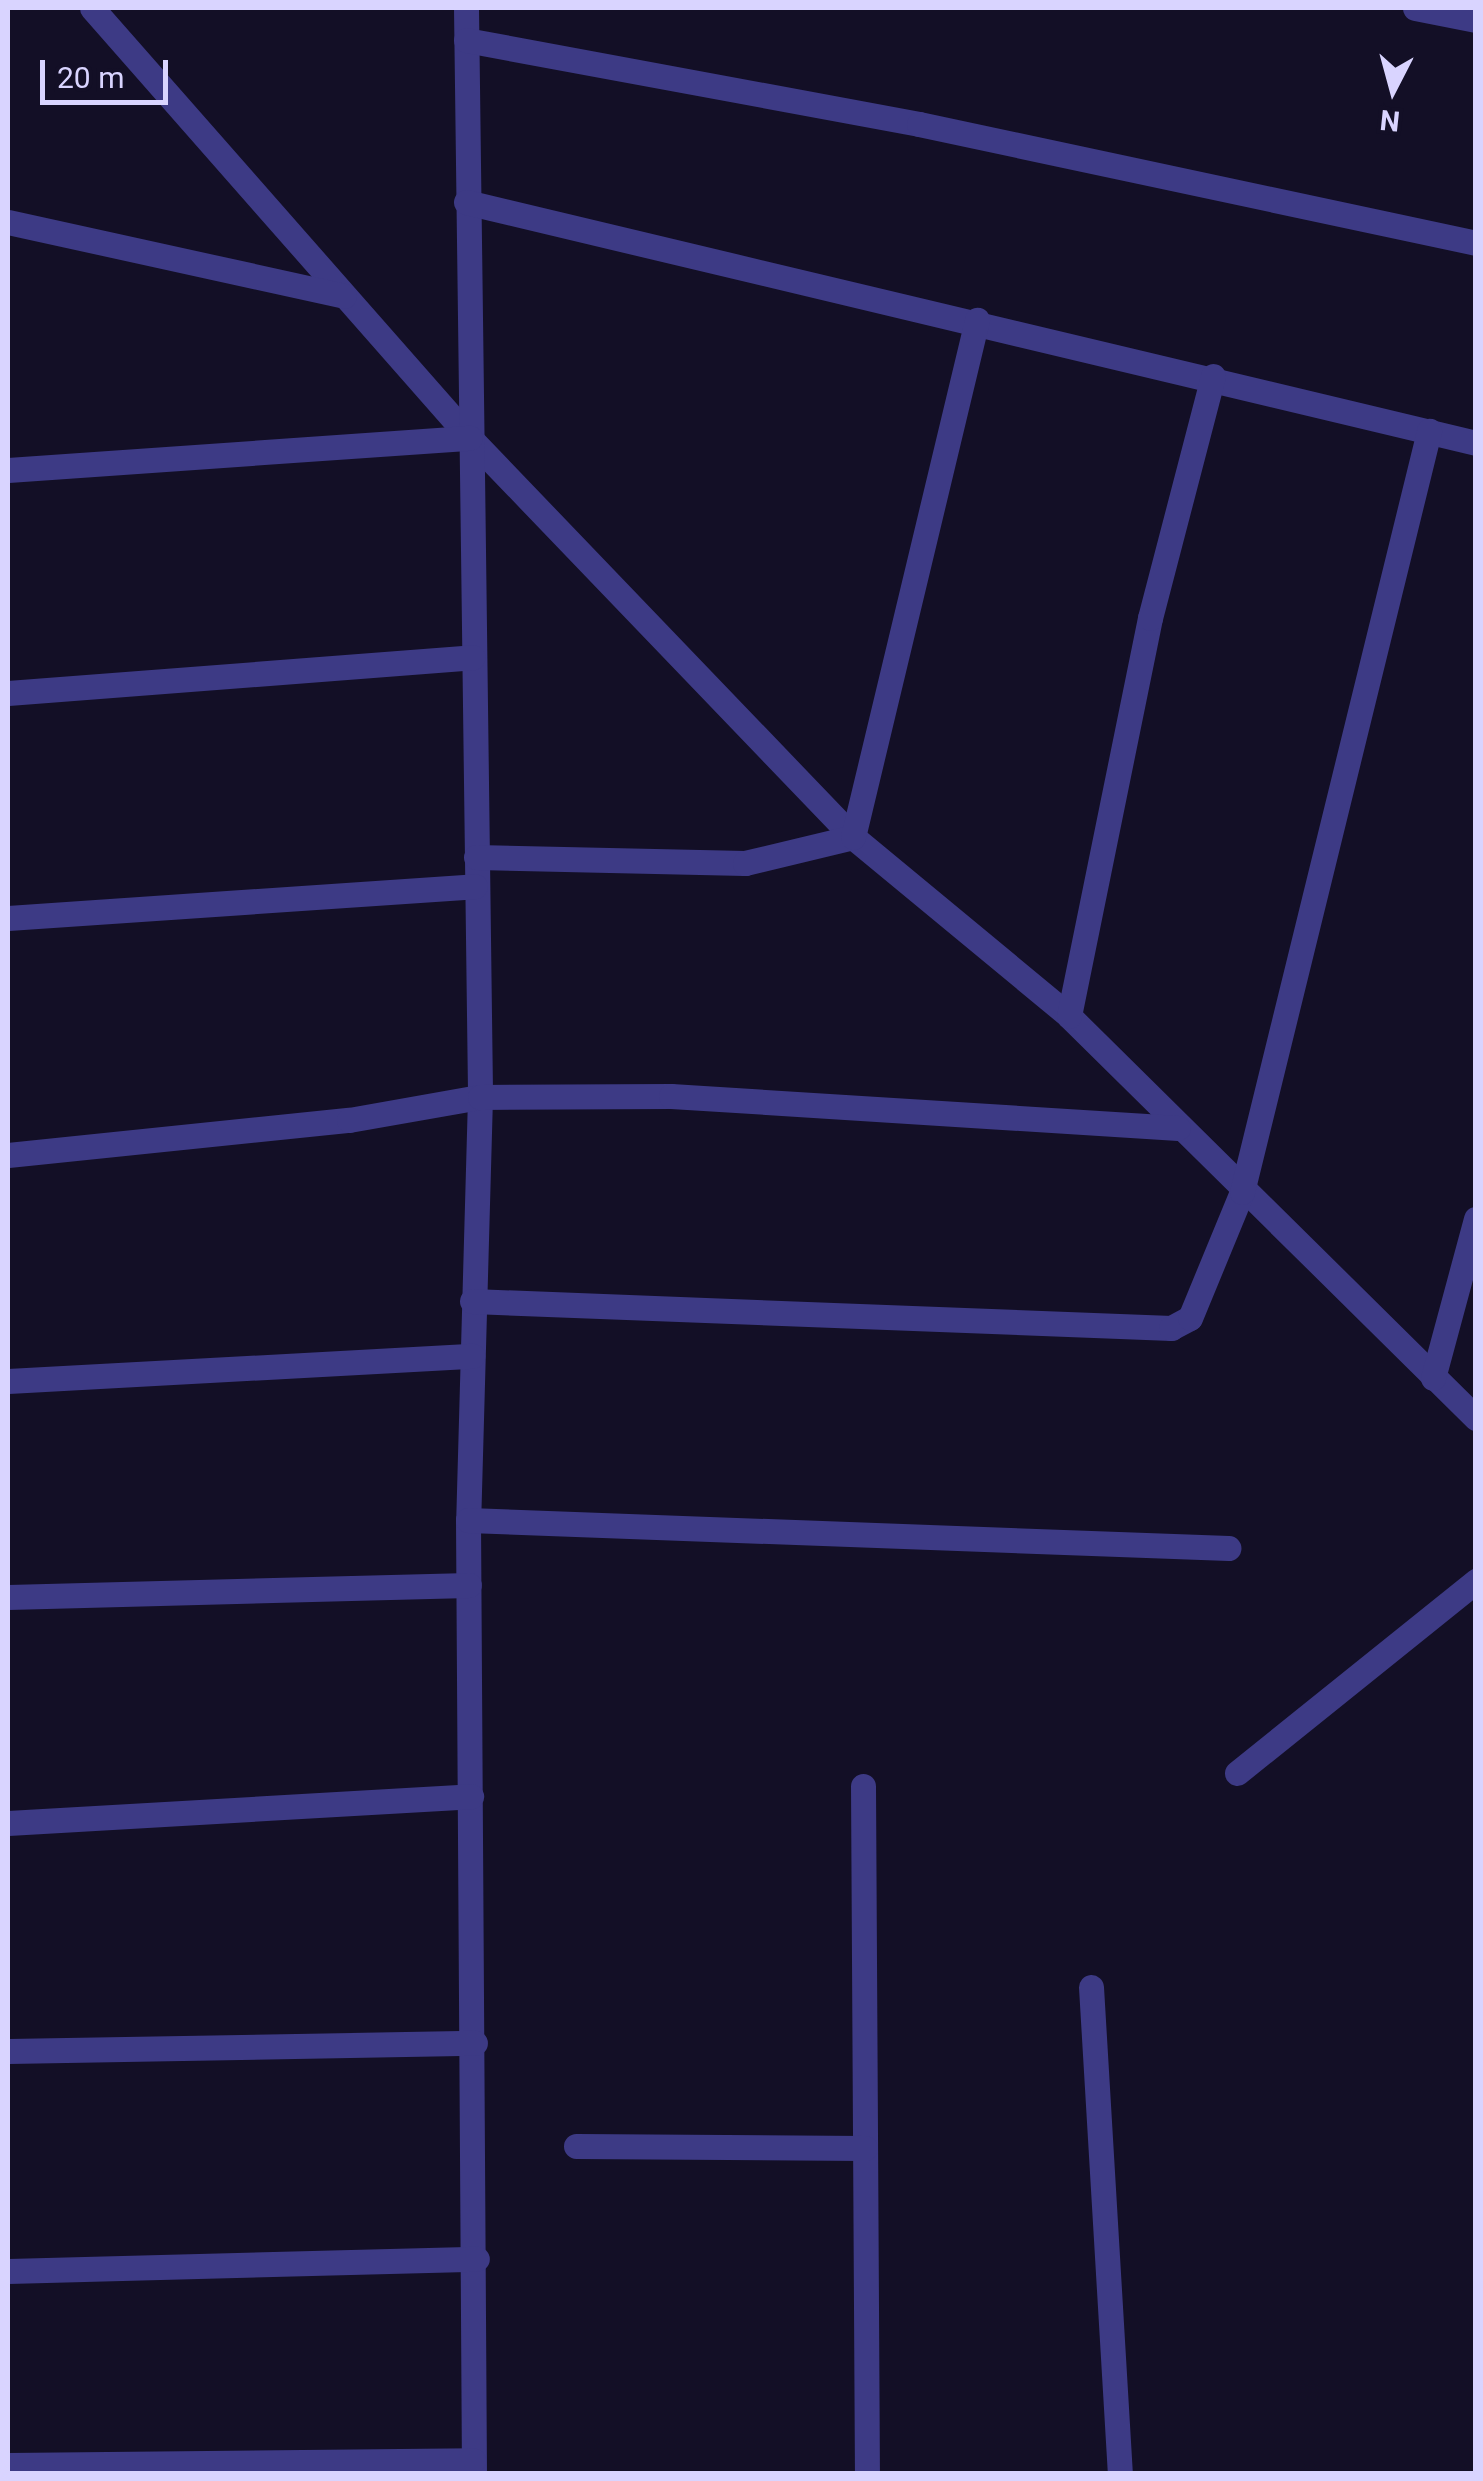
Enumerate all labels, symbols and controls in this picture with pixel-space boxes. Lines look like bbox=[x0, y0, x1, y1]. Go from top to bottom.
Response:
scale bar bbox=[45, 40, 172, 102]
north arrow bbox=[1343, 40, 1443, 140]
text: 20 m bbox=[57, 60, 124, 95]
text: N bbox=[1378, 103, 1401, 138]

